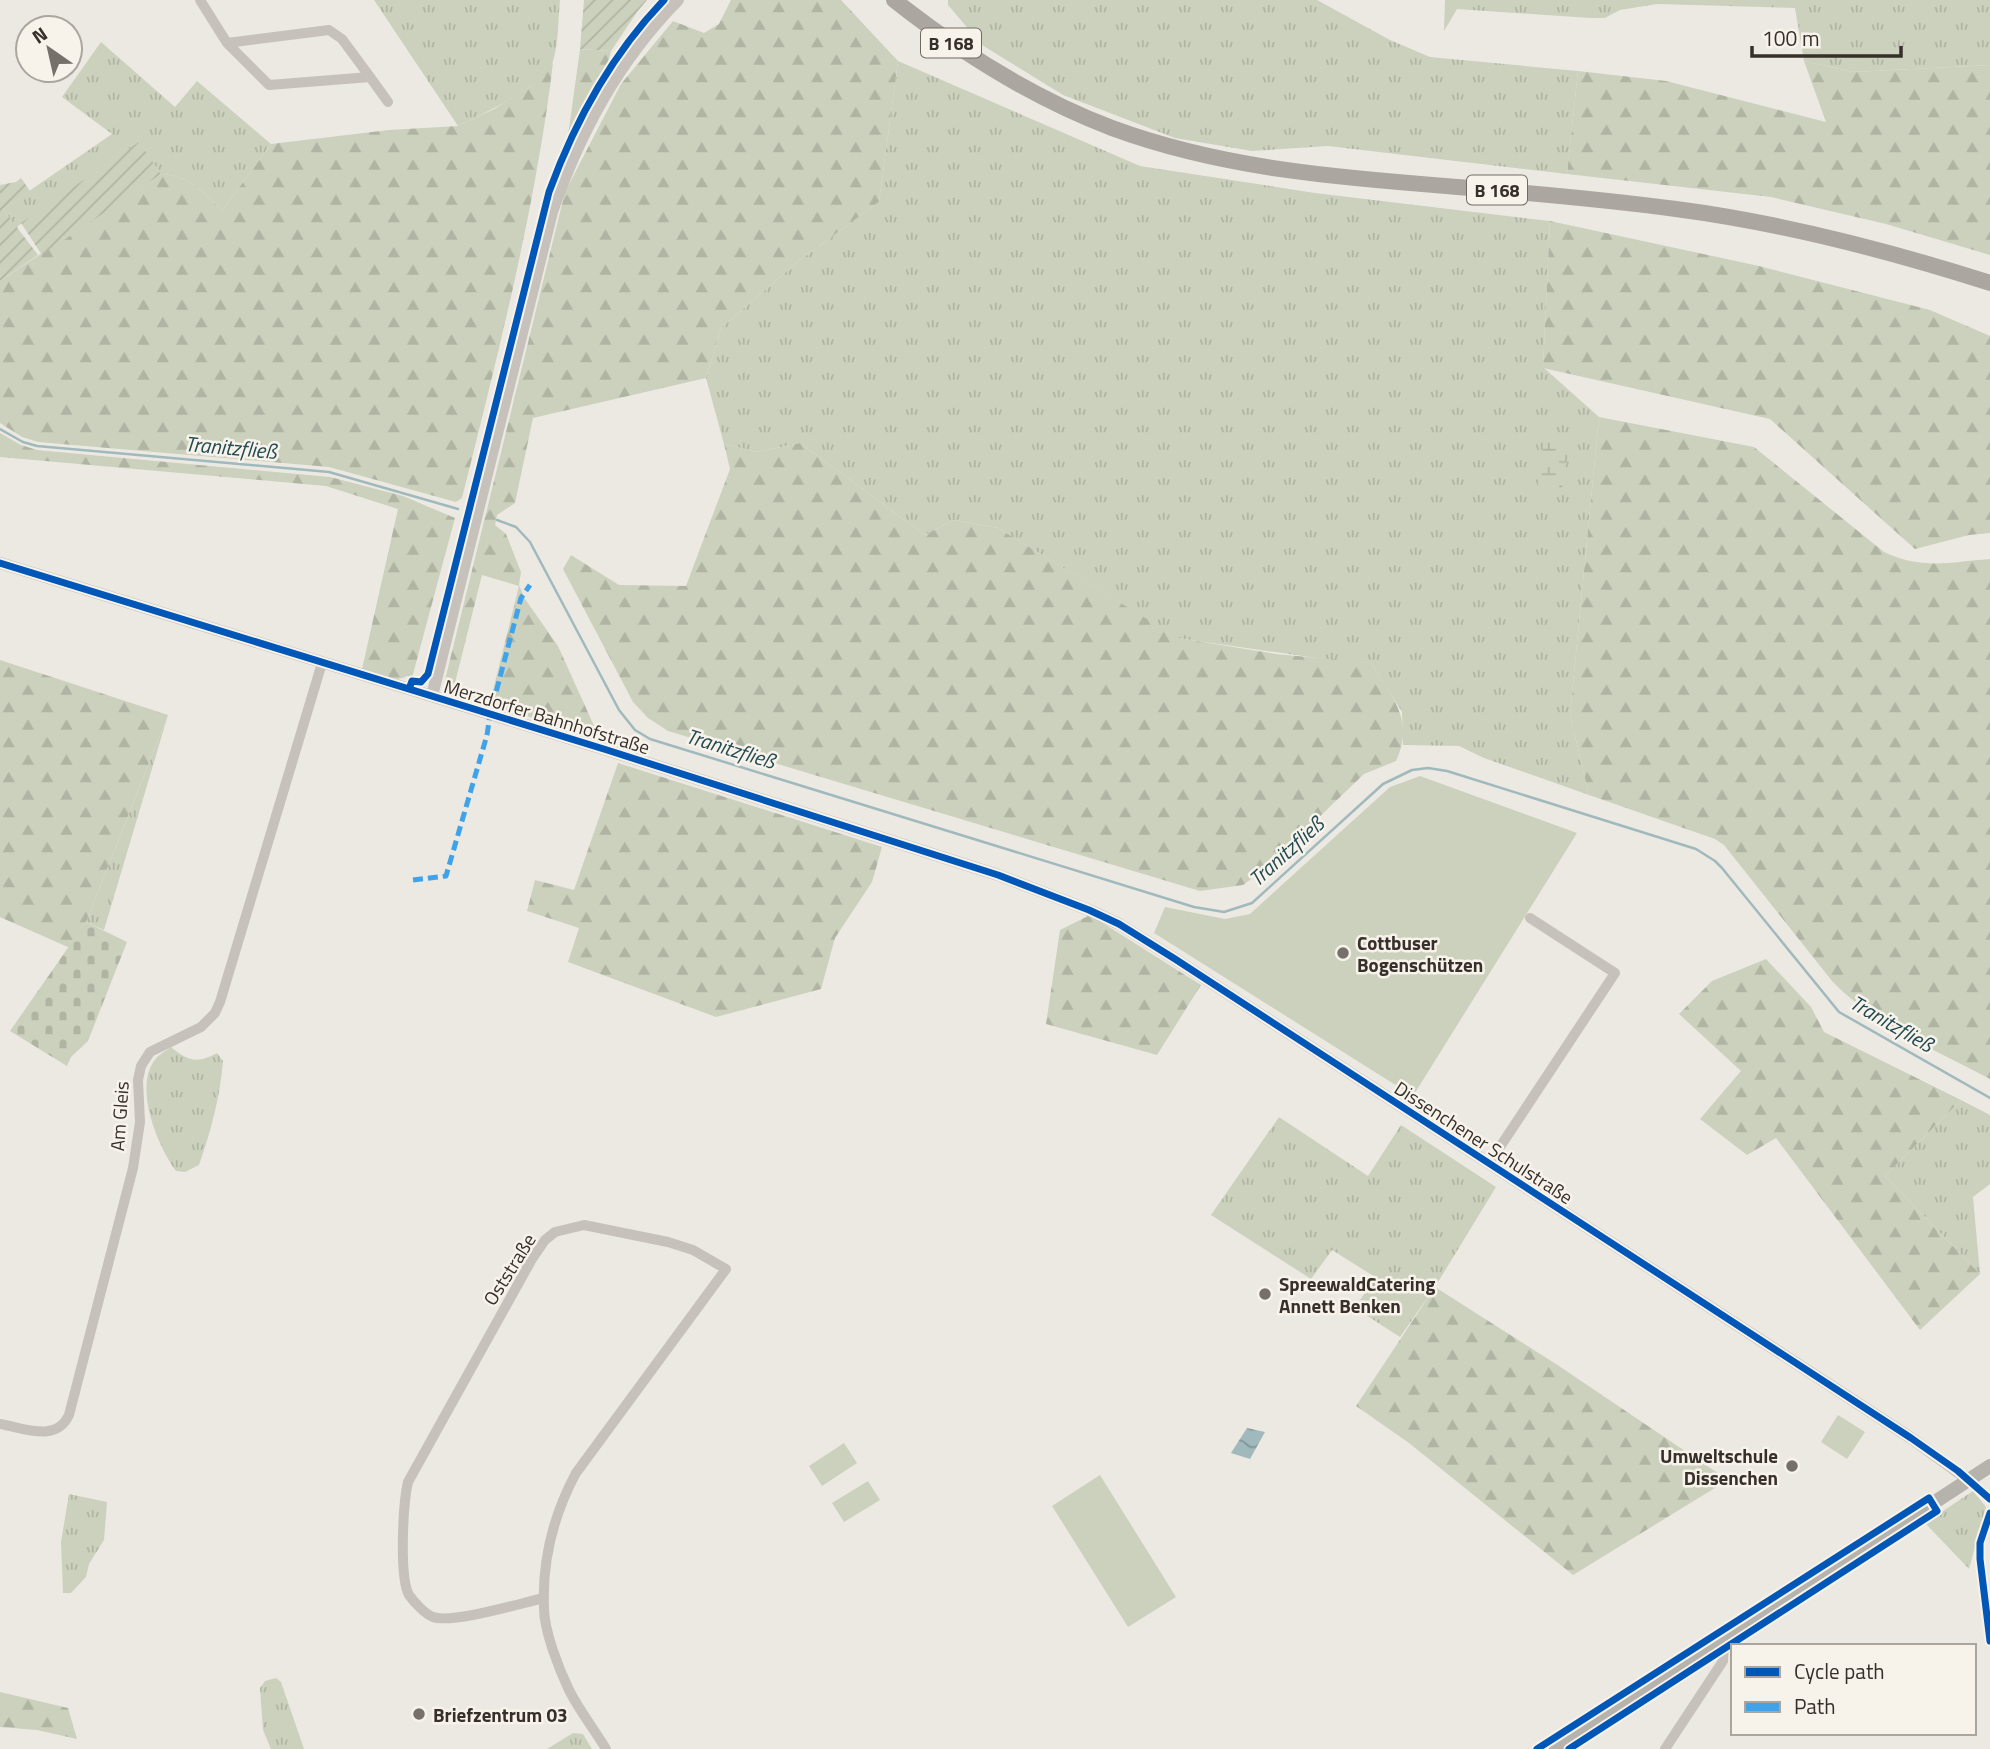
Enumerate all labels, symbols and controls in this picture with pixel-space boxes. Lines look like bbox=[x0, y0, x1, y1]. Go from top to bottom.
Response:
north arrow bbox=[14, 14, 84, 84]
scale bar bbox=[1752, 14, 1901, 58]
text: N bbox=[26, 19, 53, 50]
text: 100 m bbox=[1762, 22, 1819, 54]
road number: B 168 bbox=[921, 28, 981, 58]
road number: B 168 bbox=[1467, 176, 1527, 204]
water label: Tranitzfließ bbox=[184, 427, 280, 467]
street label: Merzdorfer Bahnhofstraße bbox=[440, 671, 654, 761]
water label: Tranitzfließ bbox=[682, 719, 781, 777]
water label: Tranitzfließ bbox=[1241, 807, 1332, 894]
place label: Cottbuser Bogenschützen bbox=[1357, 928, 1483, 979]
marker: Cottbuser Bogenschützen bbox=[1335, 945, 1351, 961]
water label: Tranitzfließ bbox=[1844, 986, 1941, 1061]
street label: Dissenchener Schulstraße bbox=[1389, 1073, 1579, 1211]
street label: Am Gleis bbox=[102, 1080, 136, 1152]
street label: Oststraße bbox=[475, 1227, 543, 1311]
place label: SpreewaldCatering Annett Benken bbox=[1279, 1269, 1435, 1320]
marker: SpreewaldCatering Annett Benken bbox=[1257, 1286, 1273, 1302]
place label: Umweltschule Dissenchen bbox=[1660, 1441, 1778, 1492]
marker: Umweltschule Dissenchen bbox=[1784, 1458, 1800, 1474]
legend bbox=[1731, 1644, 1976, 1735]
text: Cycle path bbox=[1794, 1655, 1885, 1687]
text: Path bbox=[1794, 1690, 1836, 1722]
place label: Briefzentrum 03 bbox=[433, 1700, 568, 1729]
marker: Briefzentrum 03 bbox=[411, 1706, 427, 1722]

